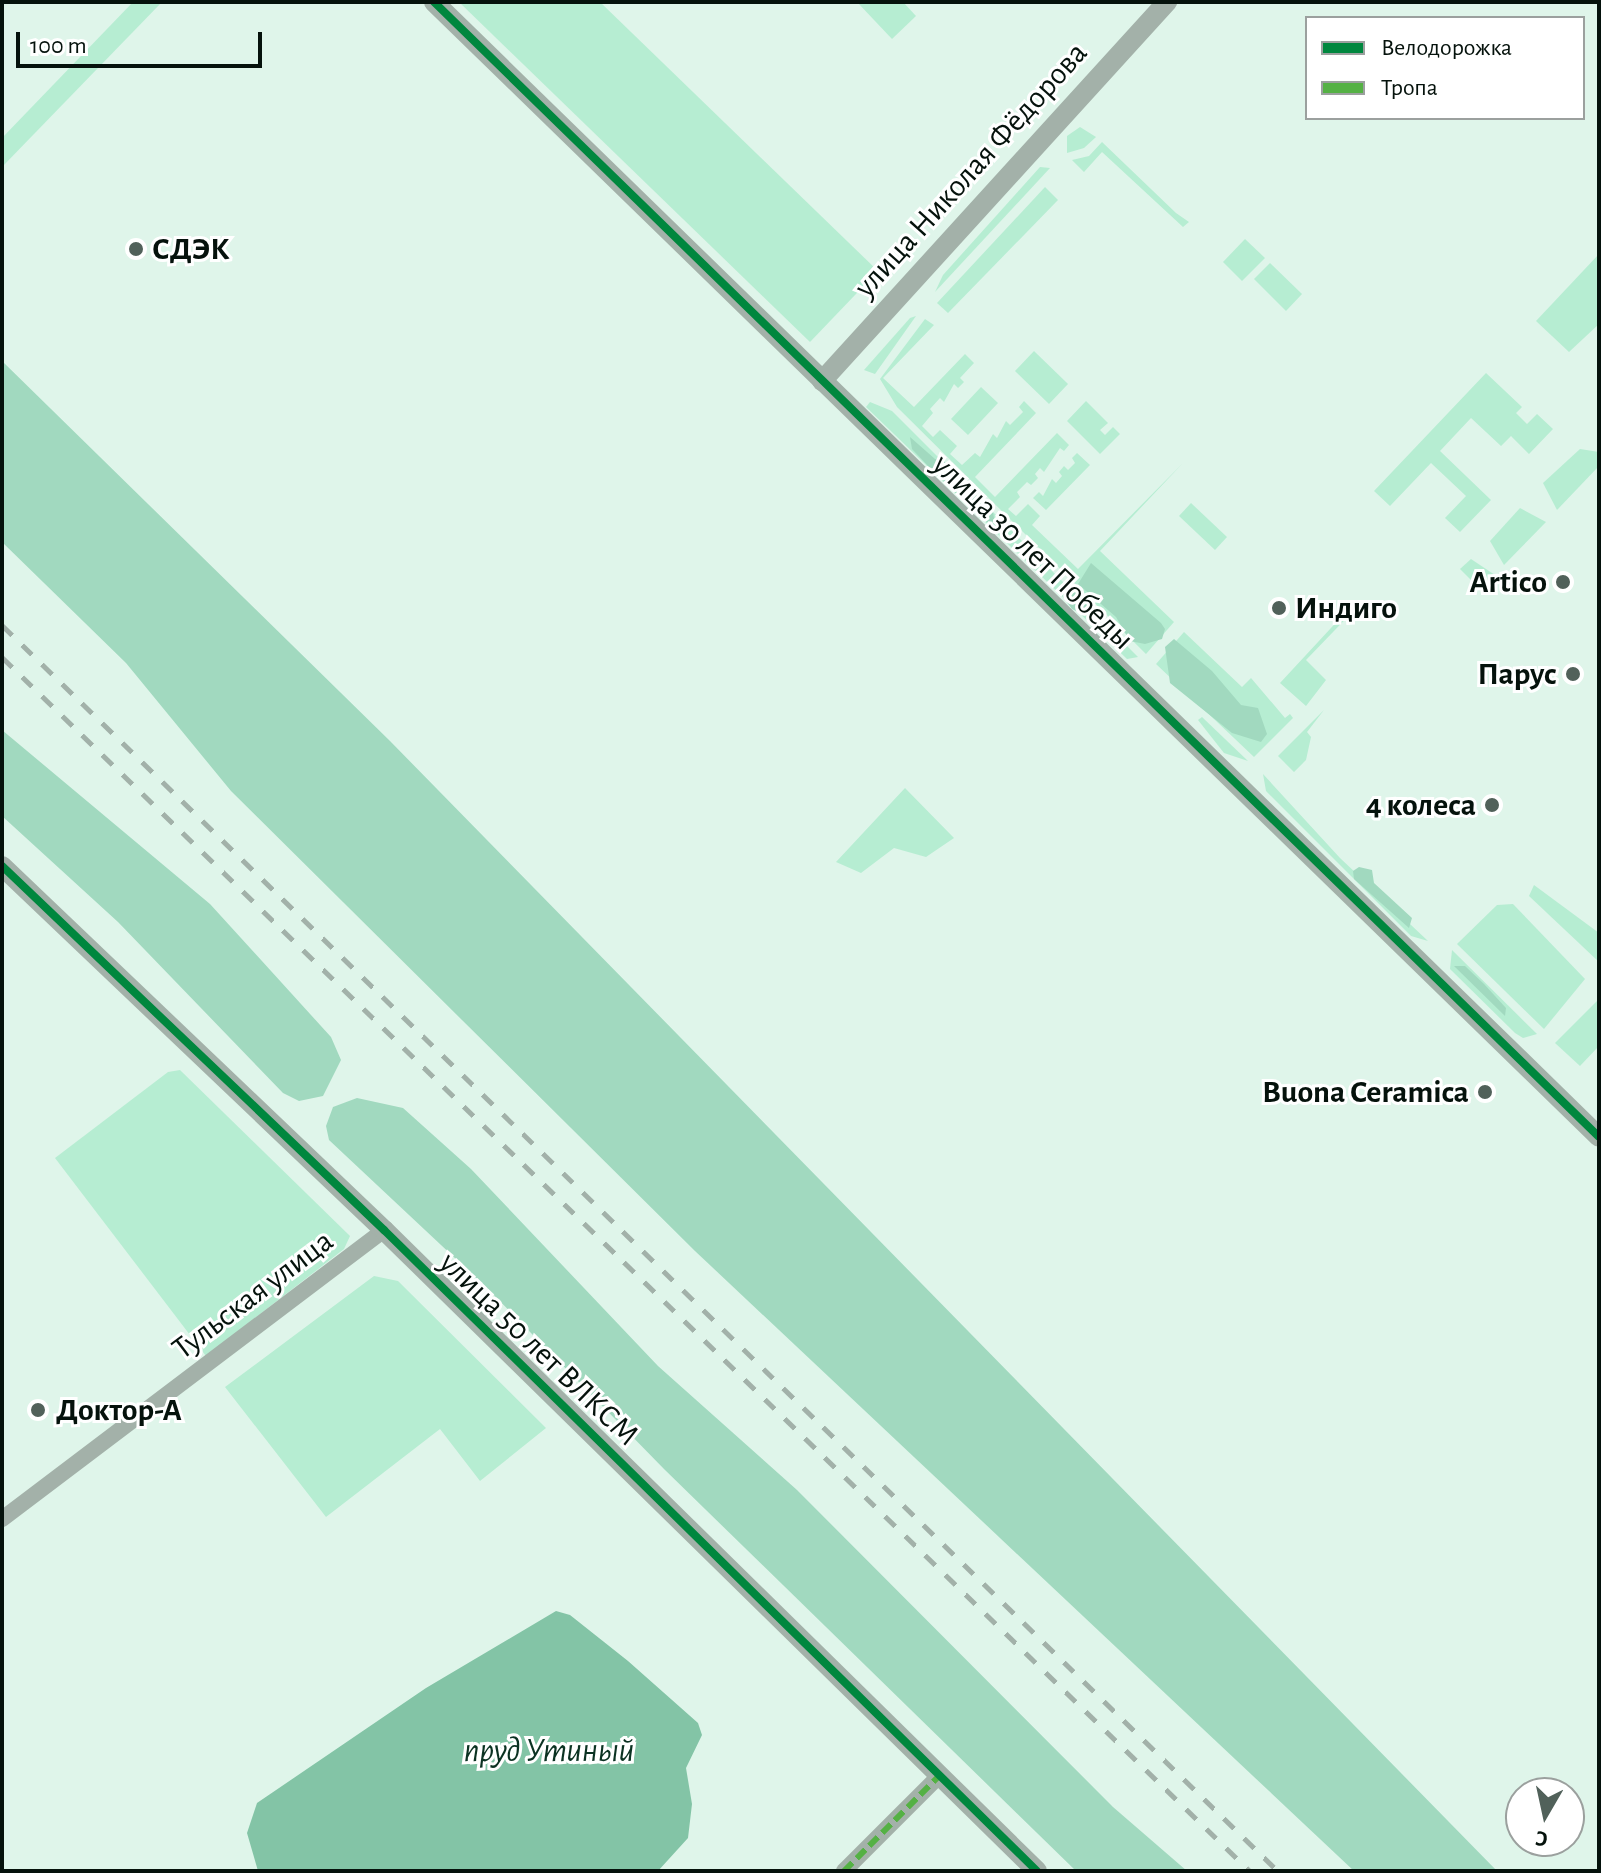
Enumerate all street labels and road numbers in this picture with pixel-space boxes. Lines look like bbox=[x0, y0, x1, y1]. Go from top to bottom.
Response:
street label: улица Николая Фёдорова bbox=[846, 34, 1096, 306]
street label: улица 30 лет Победы bbox=[924, 446, 1142, 658]
street label: Тульская улица bbox=[165, 1222, 341, 1368]
street label: улица 50 лет ВЛКСМ bbox=[431, 1244, 647, 1454]

